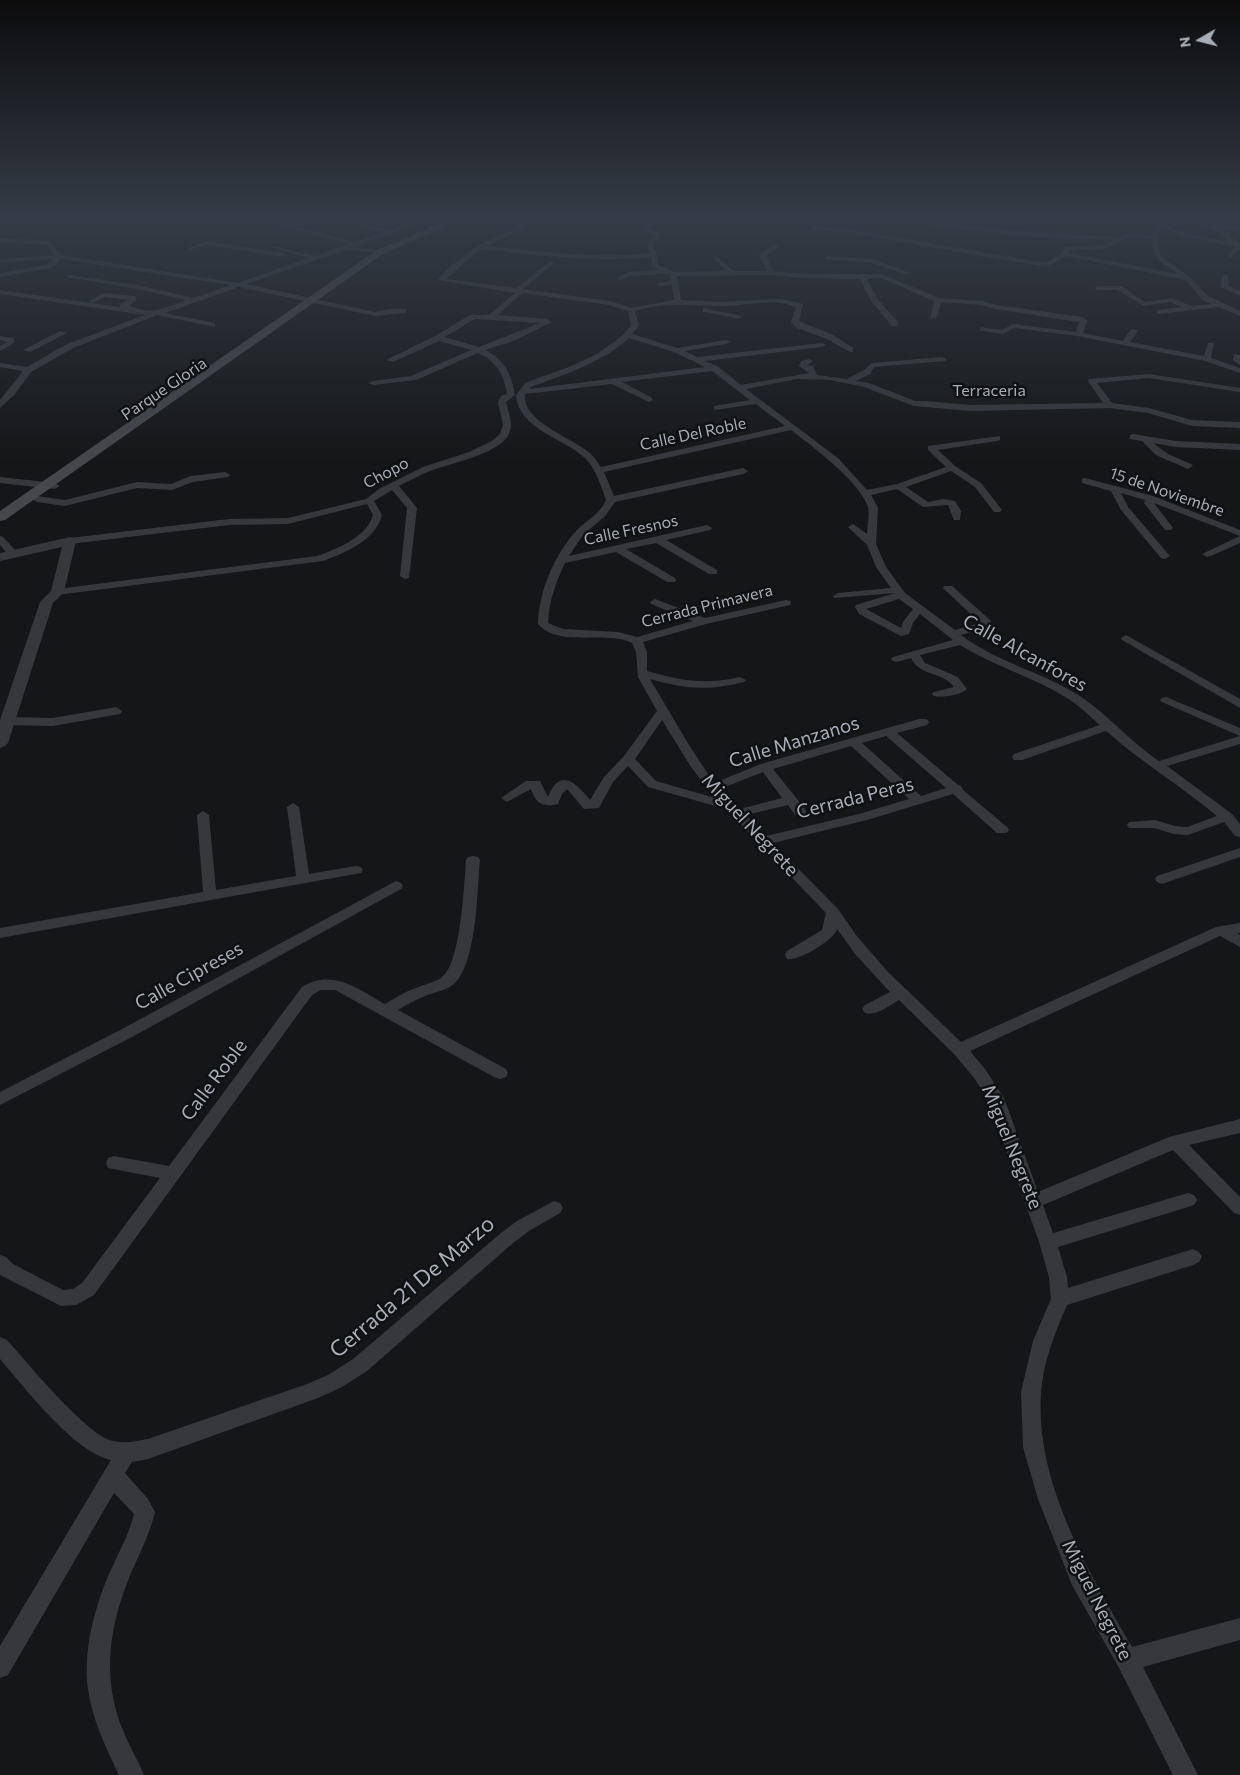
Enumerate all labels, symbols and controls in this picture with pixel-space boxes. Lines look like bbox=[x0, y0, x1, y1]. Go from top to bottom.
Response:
north arrow bbox=[1175, 15, 1225, 65]
text: N bbox=[1176, 36, 1194, 49]
street label: Parque Gloria bbox=[118, 353, 210, 425]
street label: Terraceria bbox=[952, 381, 1026, 401]
street label: Calle Del Roble bbox=[638, 413, 748, 455]
street label: Chopo bbox=[360, 453, 412, 493]
street label: 15 de Noviembre bbox=[1107, 463, 1227, 521]
street label: Calle Fresnos bbox=[582, 511, 680, 549]
street label: Cerrada Primavera bbox=[639, 580, 775, 632]
street label: Calle Alcanfores bbox=[959, 609, 1091, 697]
street label: Calle Manzanos bbox=[726, 711, 862, 773]
street label: Miguel Negrete bbox=[697, 769, 803, 881]
street label: Cerrada Peras bbox=[794, 772, 916, 824]
street label: Calle Cipreses bbox=[131, 937, 247, 1015]
street label: Calle Roble bbox=[176, 1035, 252, 1125]
street label: Miguel Negrete bbox=[977, 1082, 1047, 1212]
street label: Cerrada 21 De Marzo bbox=[324, 1210, 500, 1364]
street label: Miguel Negrete bbox=[1057, 1536, 1137, 1664]

